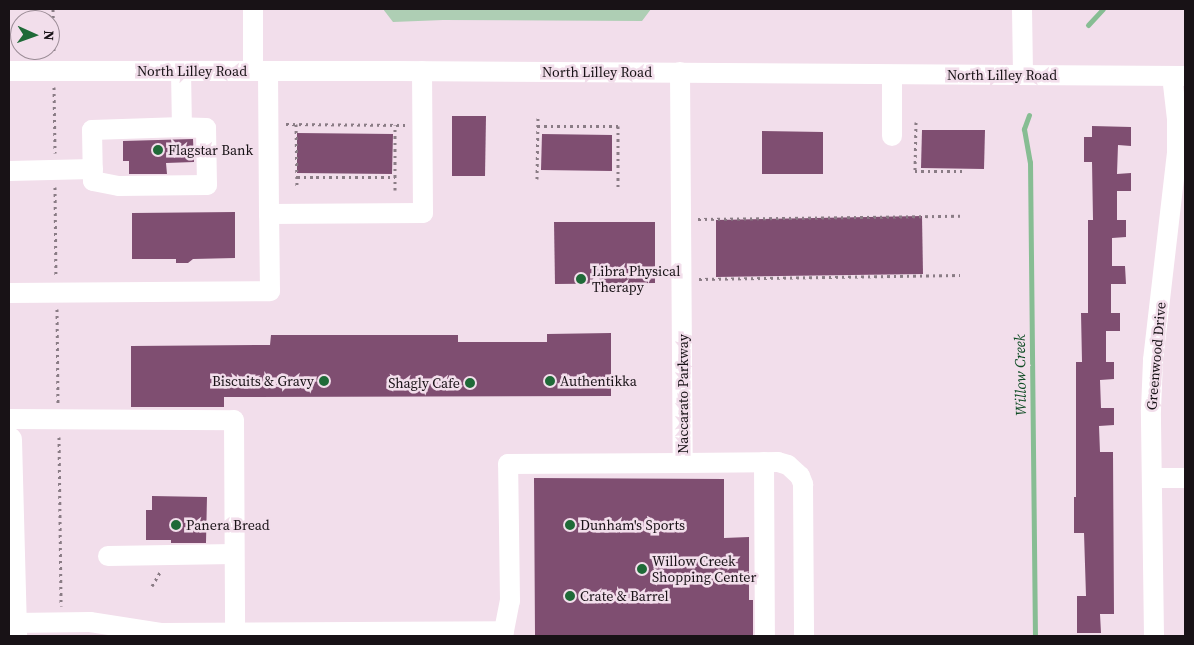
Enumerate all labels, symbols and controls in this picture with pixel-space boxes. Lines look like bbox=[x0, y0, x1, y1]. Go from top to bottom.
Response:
north arrow bbox=[10, 10, 60, 60]
text: N bbox=[39, 30, 59, 41]
street label: North Lilley Road bbox=[137, 63, 247, 79]
street label: North Lilley Road bbox=[542, 64, 652, 80]
street label: North Lilley Road bbox=[947, 67, 1057, 83]
place label: Flagstar Bank bbox=[168, 142, 253, 158]
marker: Flagstar Bank bbox=[152, 144, 164, 156]
place label: Libra Physical Therapy bbox=[592, 263, 680, 296]
marker: Libra Physical Therapy bbox=[574, 272, 588, 286]
street label: Greenwood Drive bbox=[1143, 301, 1169, 411]
street label: Naccarato Parkway bbox=[675, 334, 691, 454]
water label: Willow Creek bbox=[1010, 334, 1030, 416]
place label: Biscuits & Gravy bbox=[212, 373, 314, 389]
place label: Authentikka bbox=[560, 373, 637, 389]
marker: Biscuits & Gravy bbox=[318, 375, 330, 387]
place label: Shagly Cafe bbox=[388, 375, 460, 391]
marker: Authentikka bbox=[544, 375, 556, 387]
marker: Shagly Cafe bbox=[464, 377, 476, 389]
place label: Panera Bread bbox=[186, 517, 270, 533]
place label: Dunham's Sports bbox=[580, 517, 685, 533]
marker: Panera Bread bbox=[170, 519, 182, 531]
marker: Dunham's Sports bbox=[564, 519, 576, 531]
place label: Willow Creek Shopping Center bbox=[652, 553, 756, 586]
marker: Willow Creek Shopping Center bbox=[636, 563, 648, 575]
place label: Crate & Barrel bbox=[580, 588, 669, 604]
marker: Crate & Barrel bbox=[564, 590, 576, 602]

